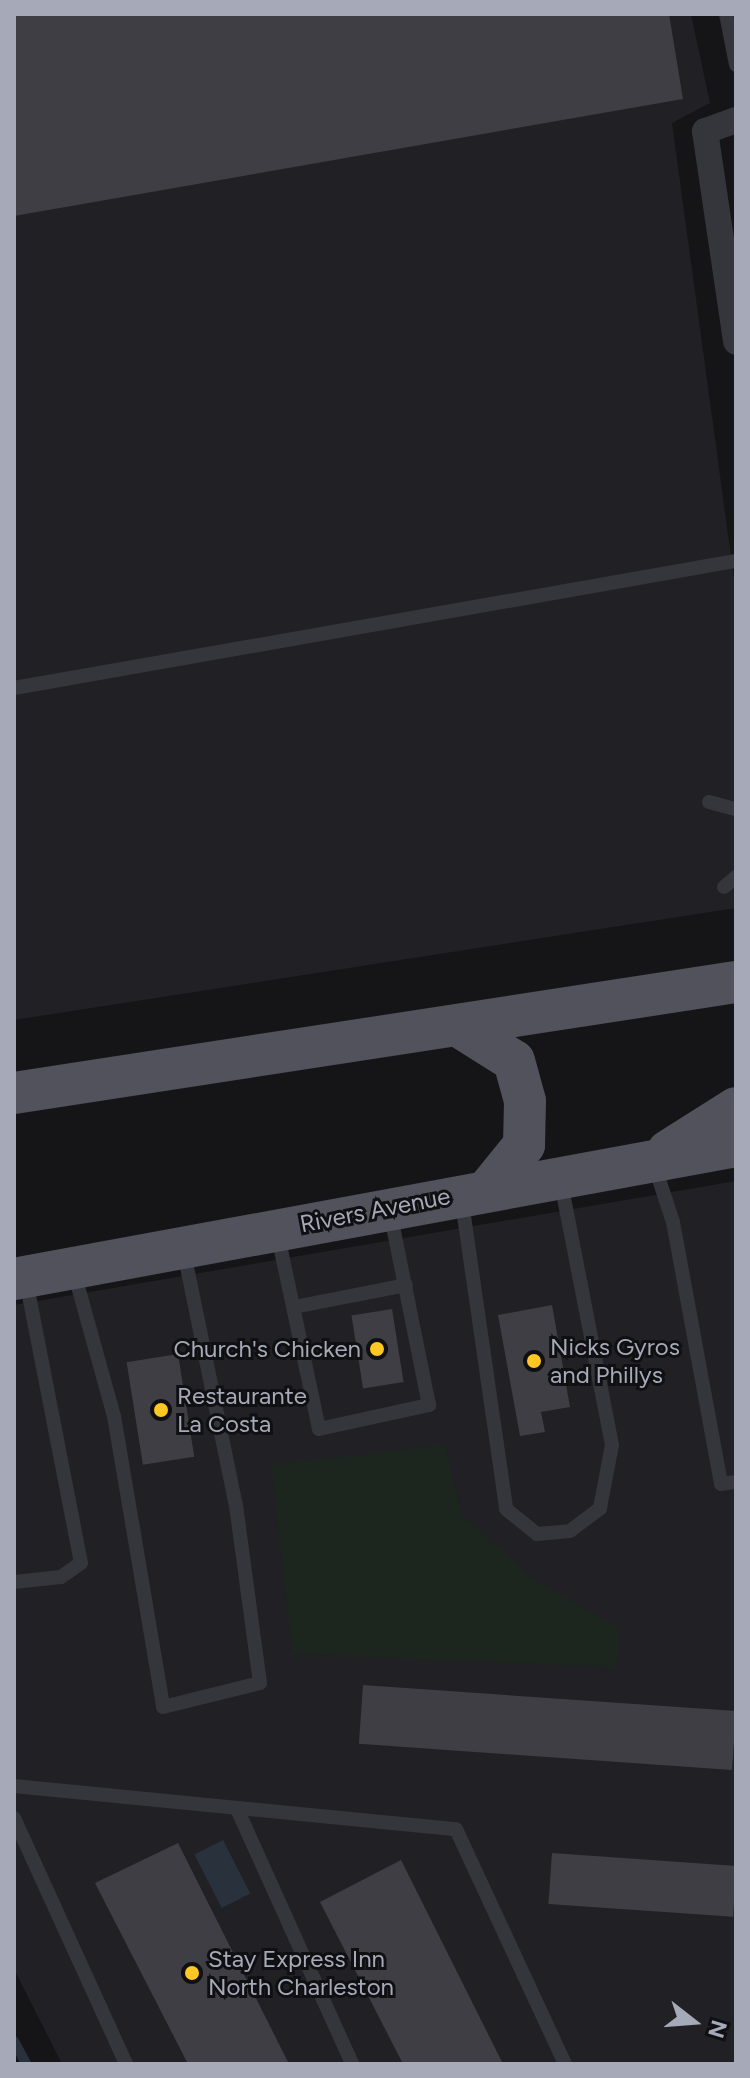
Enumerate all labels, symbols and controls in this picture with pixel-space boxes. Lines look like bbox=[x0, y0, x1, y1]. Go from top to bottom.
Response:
street label: Rivers Avenue bbox=[298, 1181, 452, 1239]
place label: Nicks Gyros and Phillys bbox=[550, 1333, 680, 1389]
place label: Church's Chicken bbox=[173, 1335, 361, 1363]
marker: Church's Chicken bbox=[368, 1340, 386, 1358]
marker: Nicks Gyros and Phillys bbox=[525, 1352, 543, 1370]
place label: Restaurante La Costa bbox=[177, 1382, 307, 1438]
marker: Restaurante La Costa bbox=[152, 1401, 170, 1419]
place label: Stay Express Inn North Charleston bbox=[208, 1945, 394, 2001]
marker: Stay Express Inn North Charleston bbox=[183, 1964, 201, 1982]
north arrow bbox=[654, 1982, 734, 2062]
text: N bbox=[702, 2017, 733, 2041]

